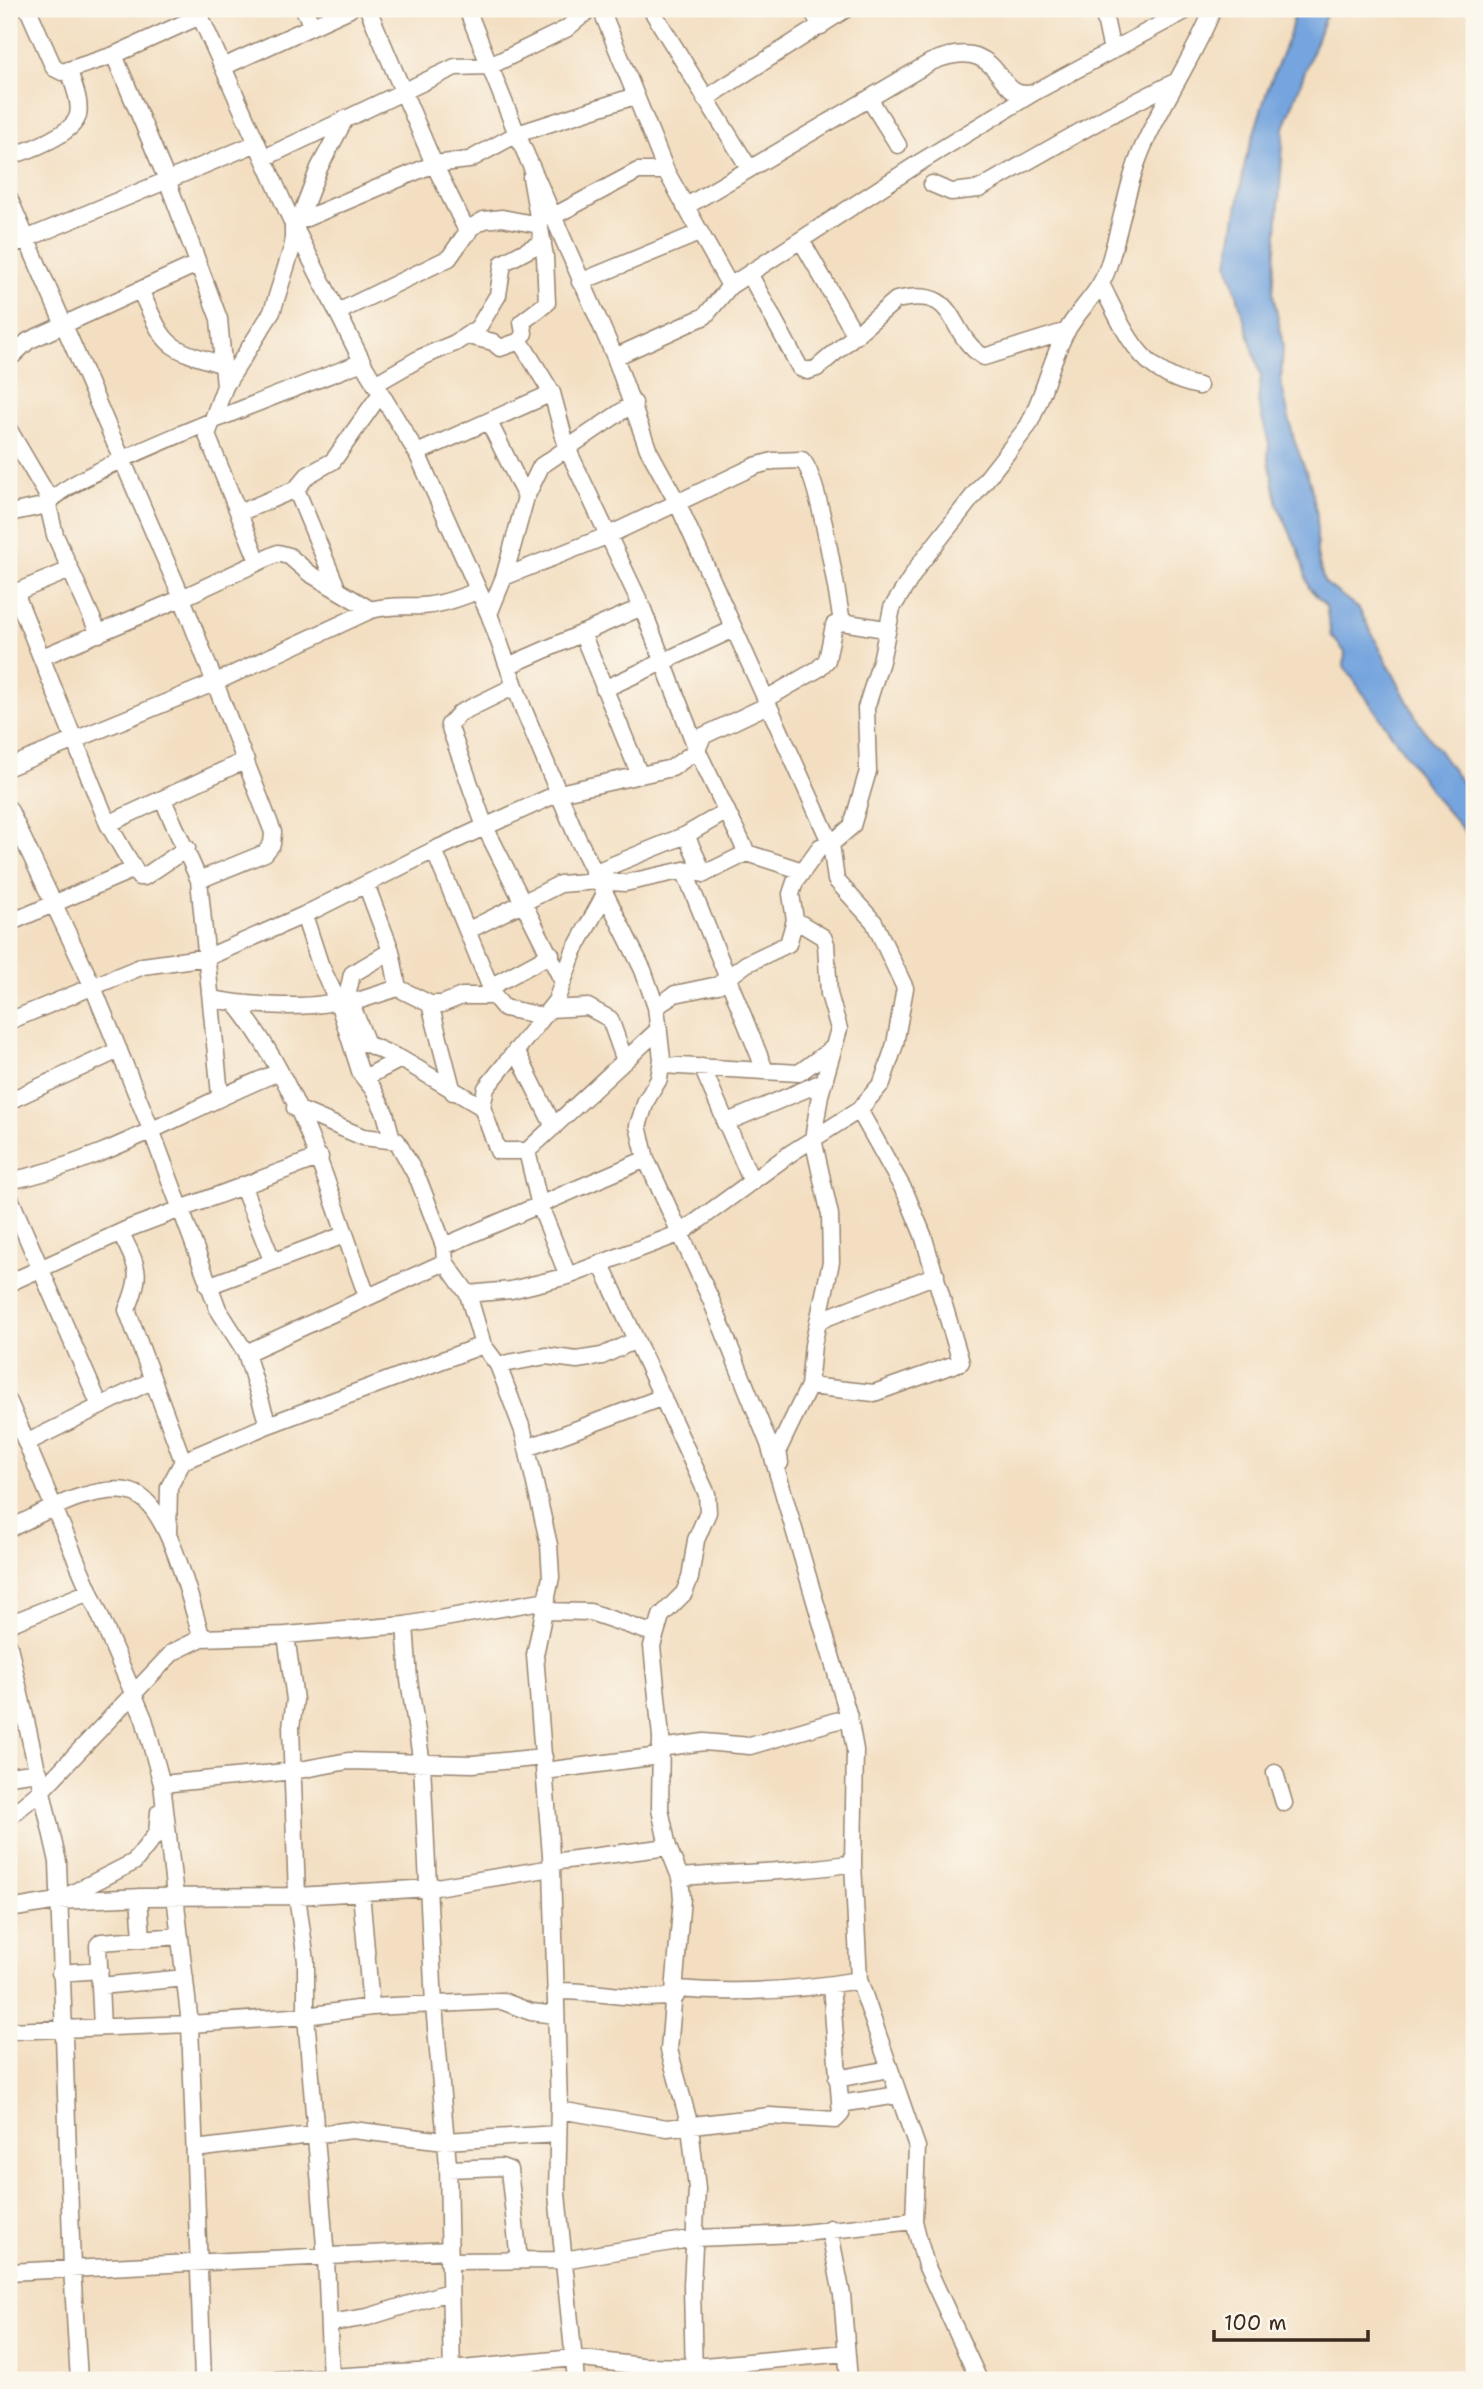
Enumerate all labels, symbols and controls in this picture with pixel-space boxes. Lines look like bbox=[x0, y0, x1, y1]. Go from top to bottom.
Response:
scale bar bbox=[1214, 2298, 1368, 2342]
text: 100 m bbox=[1224, 2309, 1287, 2337]

